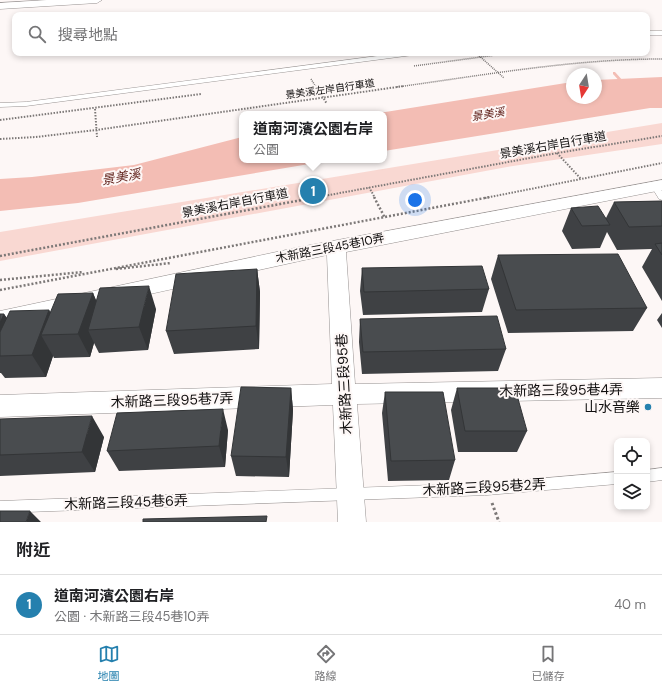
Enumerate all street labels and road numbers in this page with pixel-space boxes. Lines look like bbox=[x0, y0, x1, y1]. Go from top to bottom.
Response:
street label: 景美溪左岸自行車道 bbox=[285, 76, 375, 102]
street label: 景美溪右岸自行車道 bbox=[498, 128, 608, 162]
street label: 景美溪右岸自行車道 bbox=[180, 185, 290, 221]
street label: 木新路三段45巷10弄 bbox=[274, 230, 386, 266]
street label: 木新路三段95巷 bbox=[332, 333, 356, 435]
street label: 木新路三段95巷4弄 bbox=[499, 380, 623, 400]
street label: 木新路三段95巷7弄 bbox=[110, 389, 234, 411]
street label: 木新路三段95巷2弄 bbox=[422, 475, 546, 499]
street label: 木新路三段45巷6弄 bbox=[64, 491, 188, 513]

